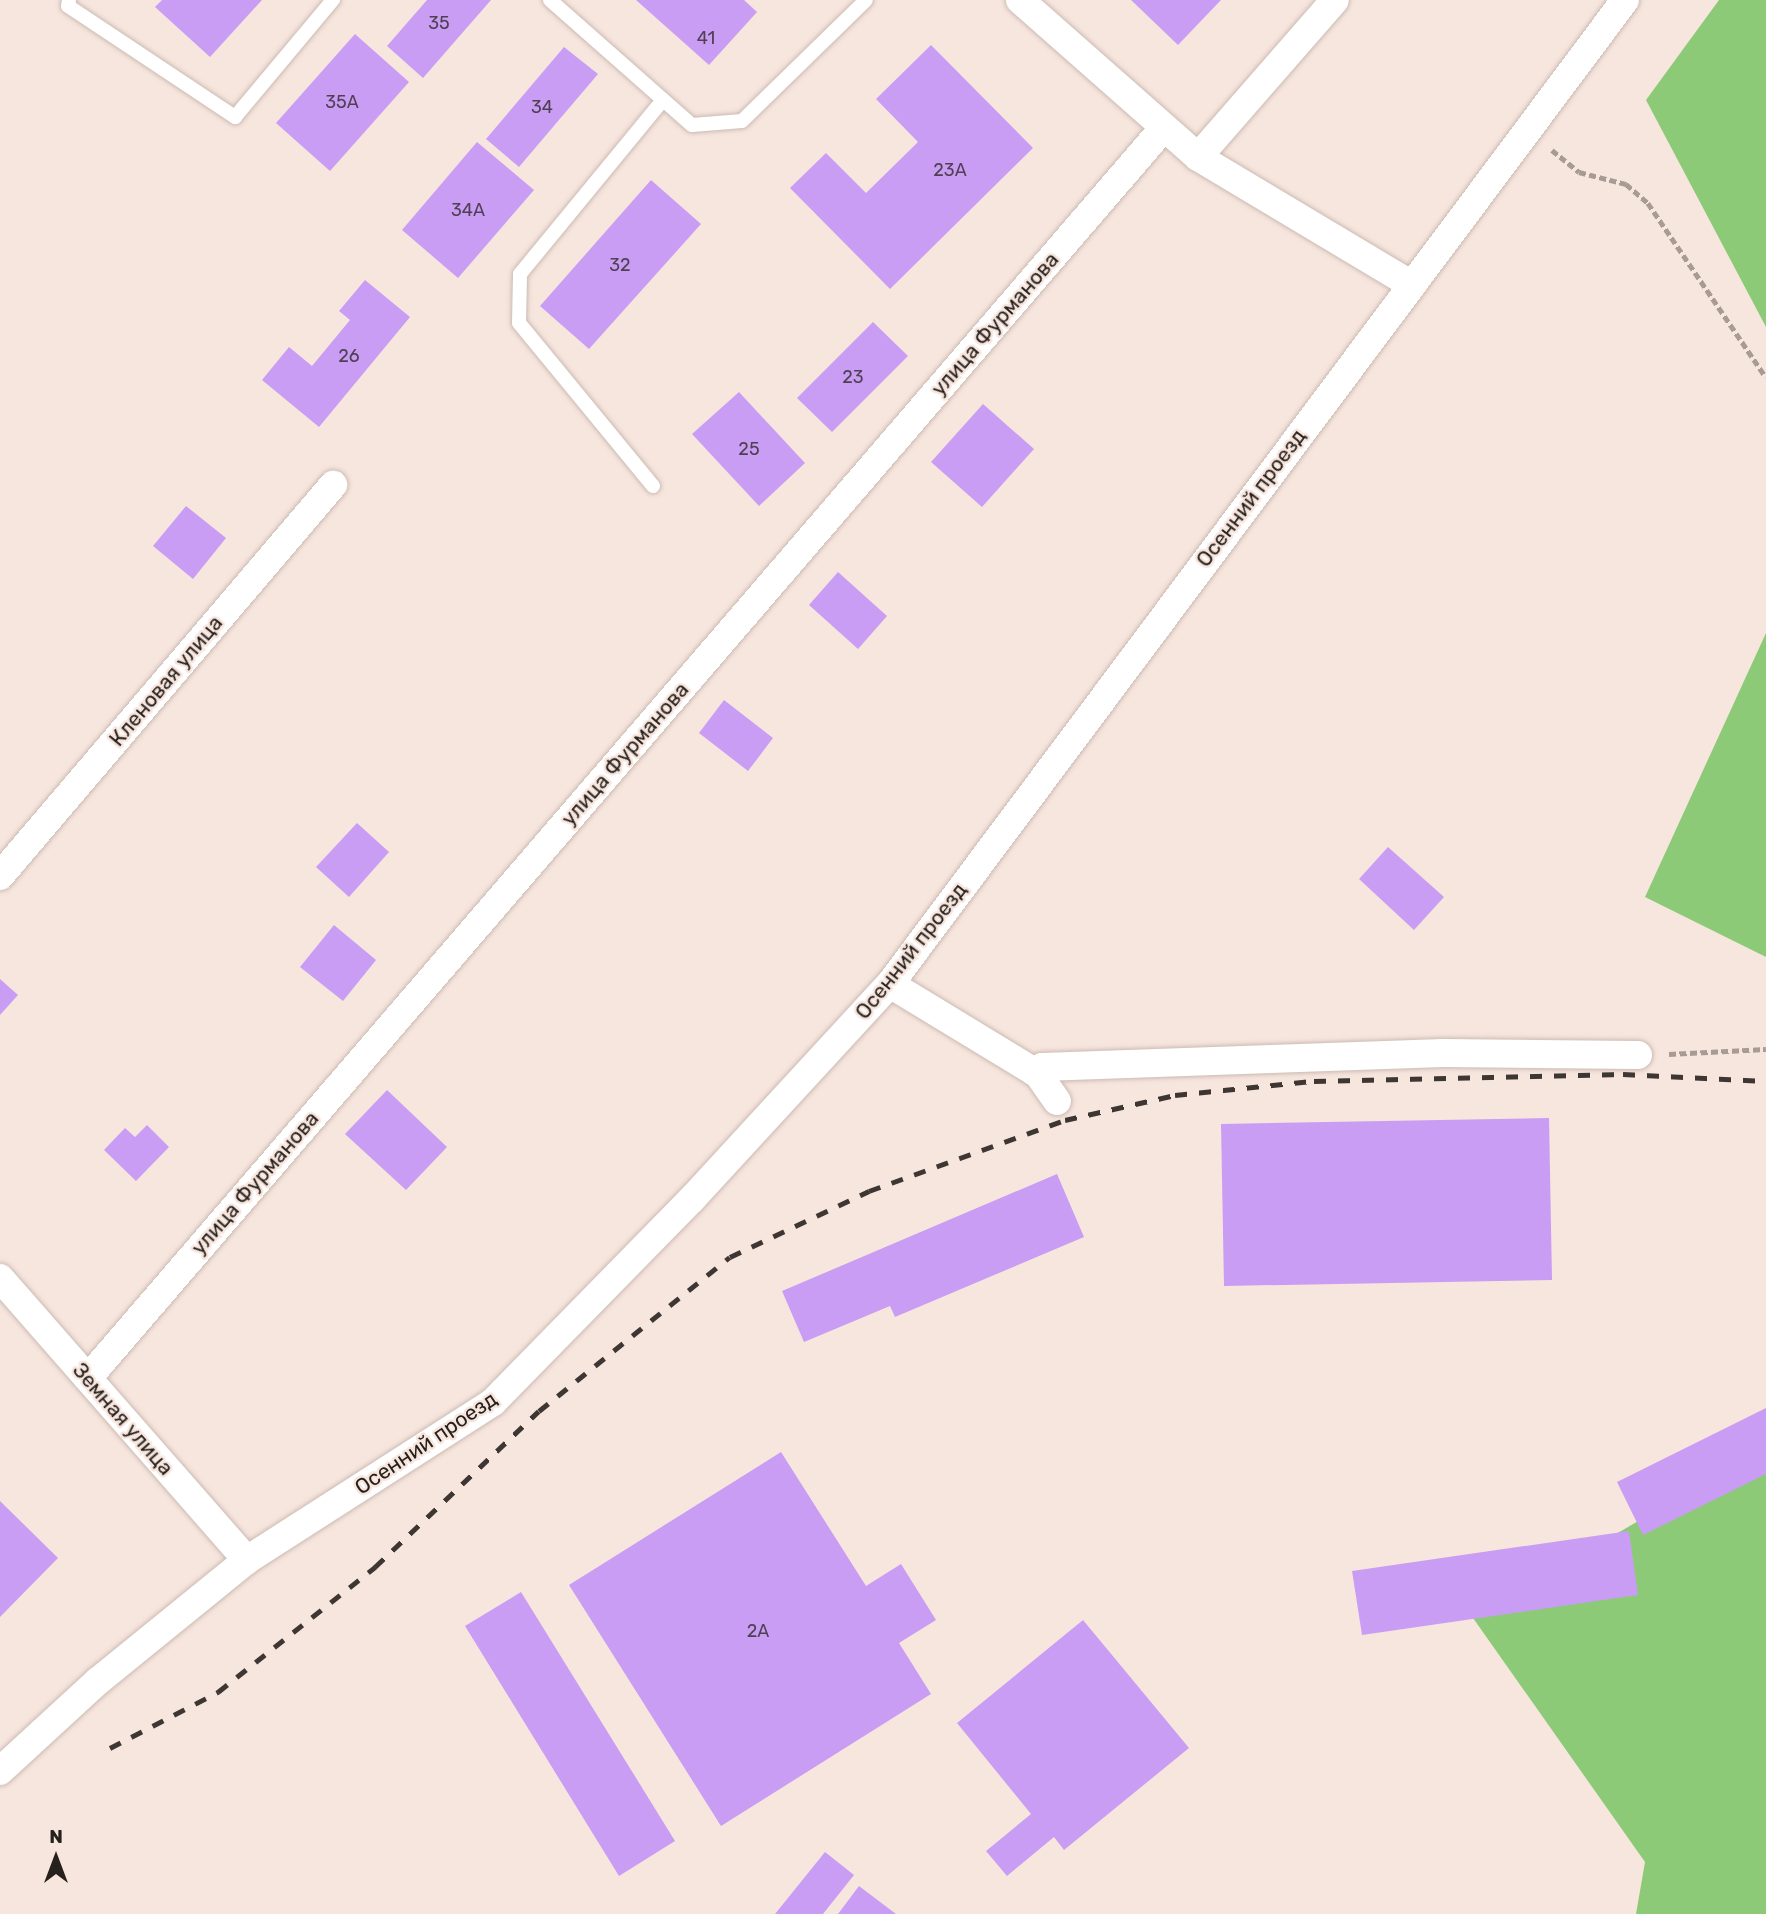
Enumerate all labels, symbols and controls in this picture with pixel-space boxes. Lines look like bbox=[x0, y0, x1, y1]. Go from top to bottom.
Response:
house number: 35 bbox=[428, 12, 450, 34]
house number: 41 bbox=[697, 27, 715, 49]
house number: 35А bbox=[325, 91, 359, 113]
house number: 34 bbox=[531, 96, 553, 118]
house number: 23А bbox=[933, 159, 967, 181]
house number: 34А bbox=[451, 199, 485, 221]
street label: улица Фурманова bbox=[926, 247, 1064, 401]
house number: 32 bbox=[609, 254, 631, 276]
house number: 26 bbox=[338, 345, 360, 367]
house number: 23 bbox=[842, 366, 864, 388]
street label: Осенний проезд bbox=[1191, 424, 1311, 572]
house number: 25 bbox=[738, 438, 760, 460]
street label: Кленовая улица bbox=[104, 611, 228, 751]
street label: улица Фурманова bbox=[556, 677, 694, 831]
street label: Осенний проезд bbox=[850, 878, 972, 1024]
street label: улица Фурманова bbox=[186, 1106, 324, 1260]
street label: Земная улица bbox=[67, 1358, 179, 1480]
street label: Осенний проезд bbox=[350, 1386, 502, 1500]
house number: 2А bbox=[747, 1620, 769, 1642]
north arrow bbox=[21, 1823, 91, 1893]
text: N bbox=[49, 1825, 63, 1848]

